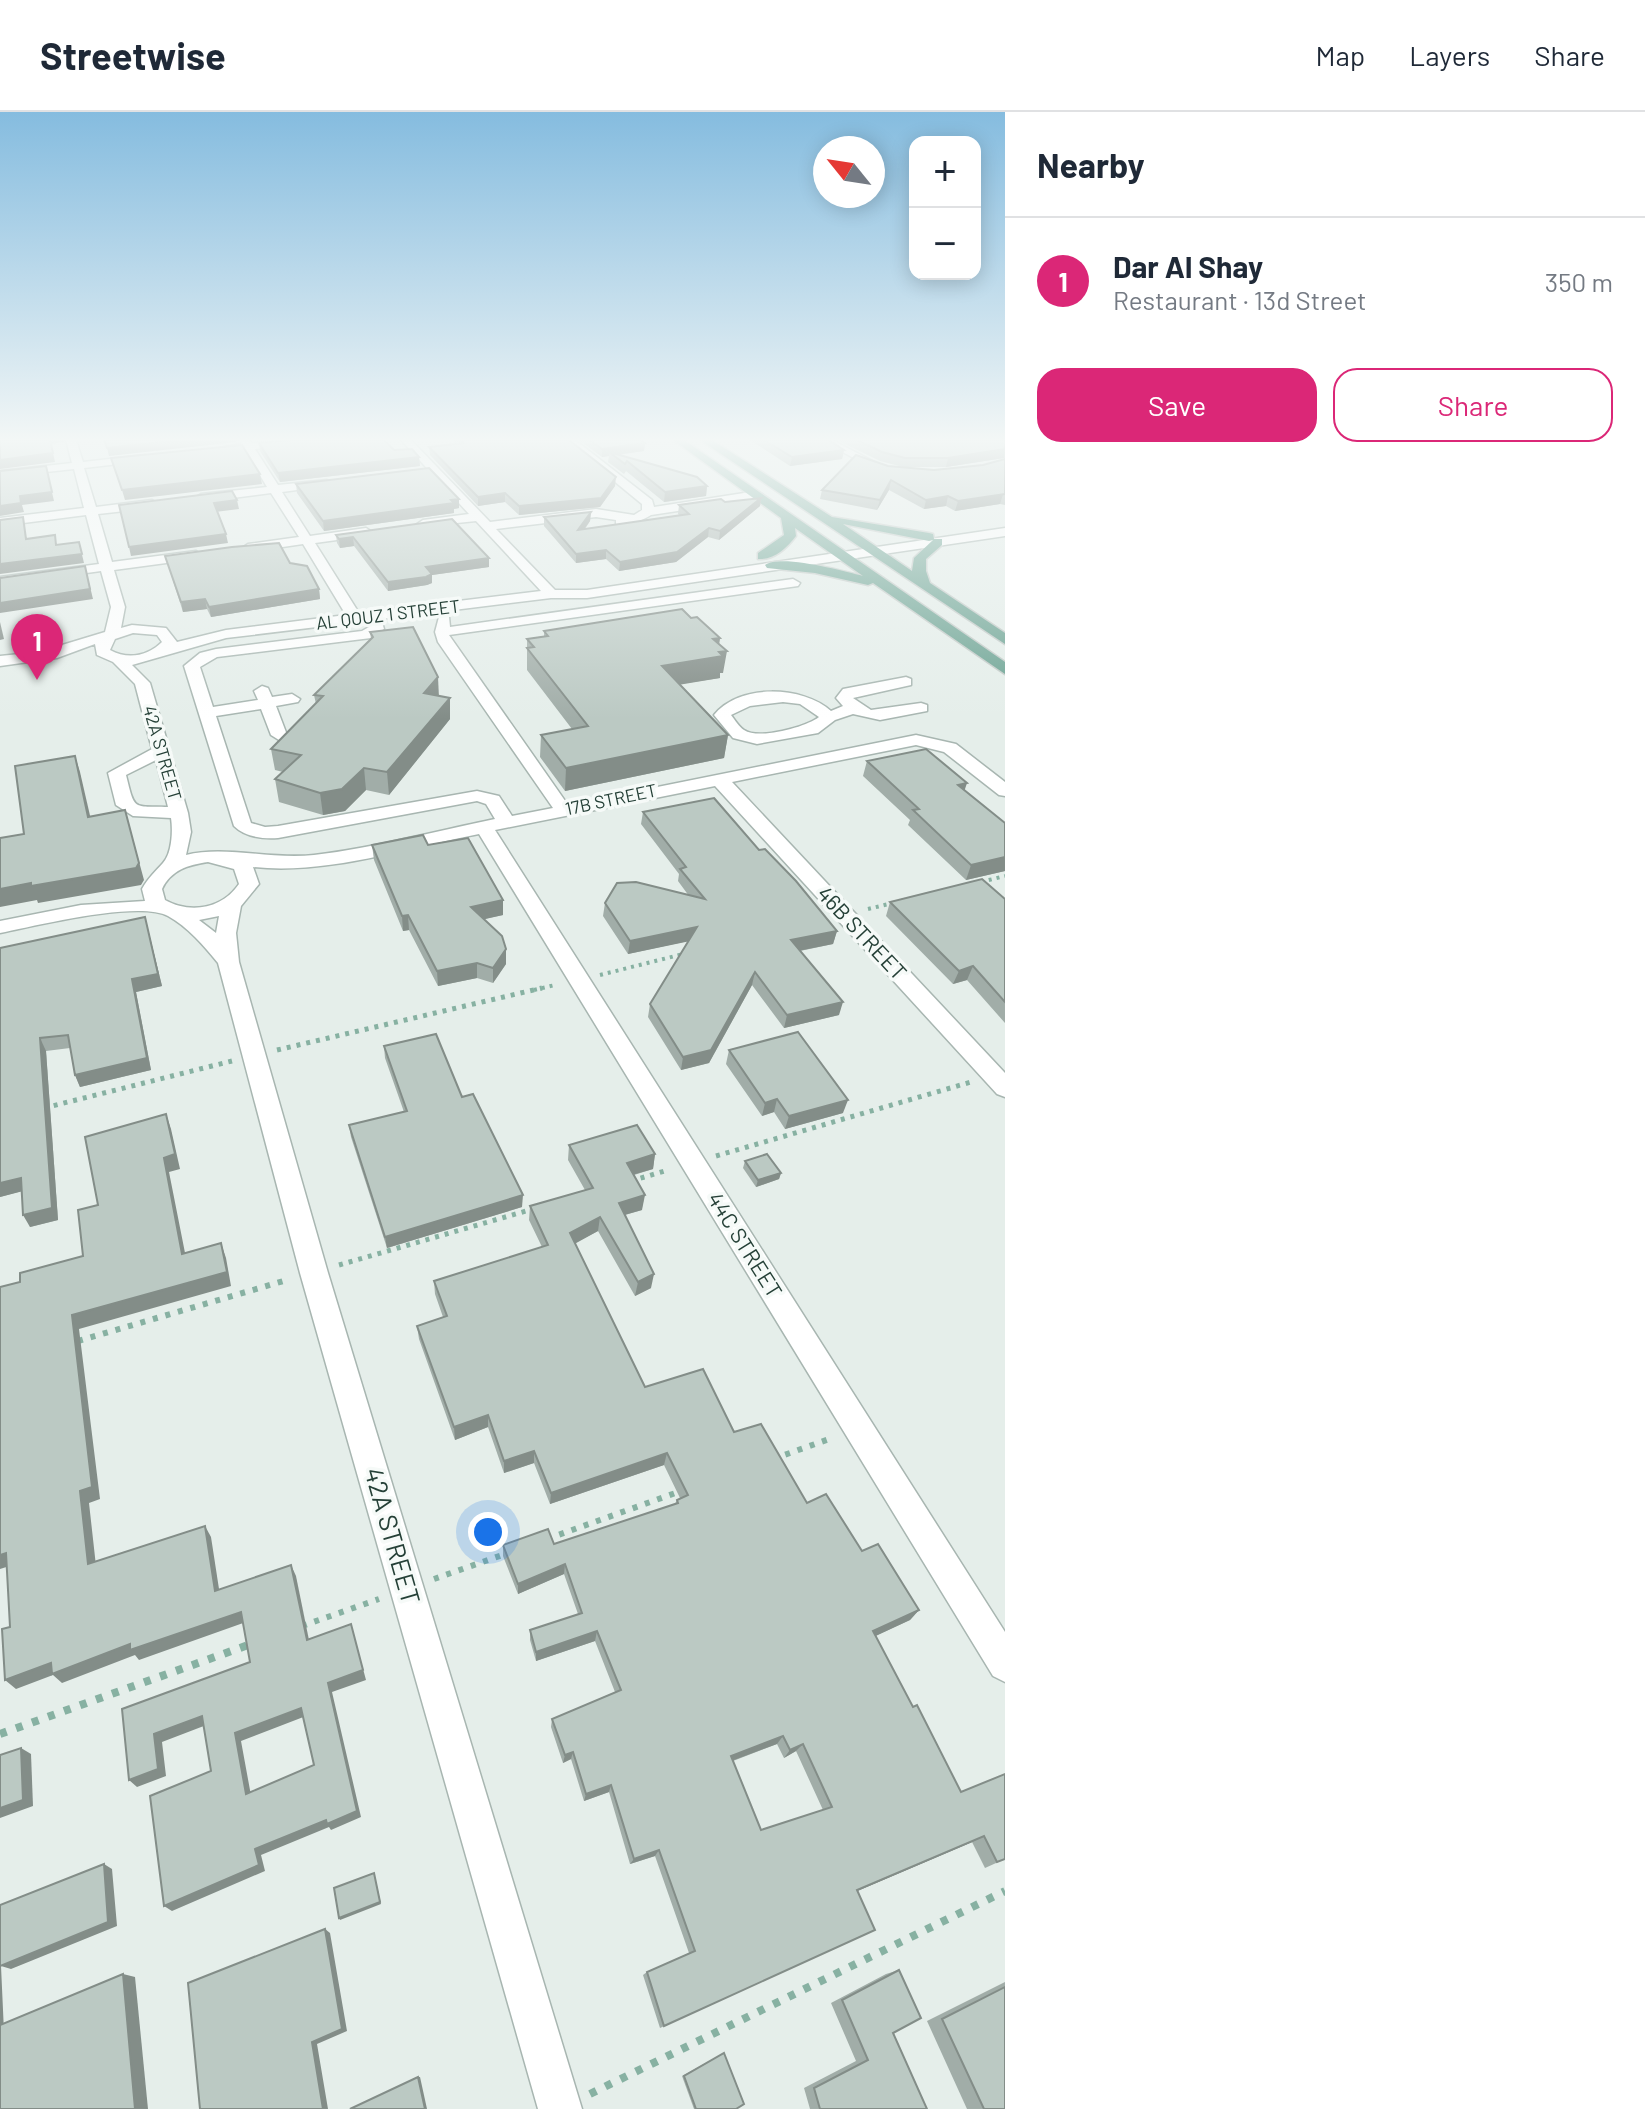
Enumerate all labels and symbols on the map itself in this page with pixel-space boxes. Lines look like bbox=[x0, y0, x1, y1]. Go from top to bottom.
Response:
north arrow bbox=[813, 136, 885, 208]
street label: AL QOUZ 1 STREET bbox=[315, 594, 461, 634]
pin: 1 bbox=[11, 614, 63, 680]
street label: 42A STREET bbox=[139, 703, 187, 803]
street label: 17B STREET bbox=[563, 779, 659, 819]
street label: 46B STREET bbox=[813, 880, 913, 985]
street label: 44C STREET bbox=[703, 1187, 789, 1302]
street label: 42A STREET bbox=[359, 1464, 428, 1608]
your location bbox=[468, 1512, 508, 1552]

